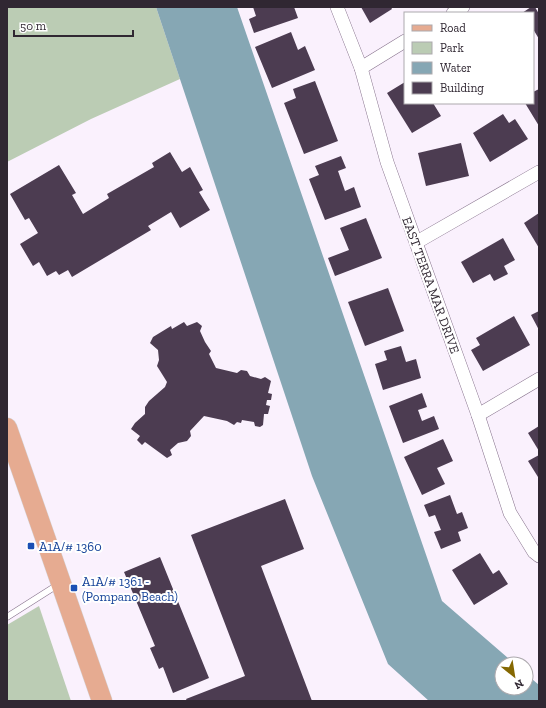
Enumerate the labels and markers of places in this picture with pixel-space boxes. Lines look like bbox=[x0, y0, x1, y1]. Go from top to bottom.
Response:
place label: A1A/# 1360 bbox=[39, 539, 102, 554]
marker: A1A/# 1360 bbox=[26, 541, 36, 551]
place label: A1A/# 1361 - (Pompano Beach) bbox=[82, 574, 178, 604]
marker: A1A/# 1361 - (Pompano Beach) bbox=[69, 583, 79, 593]

